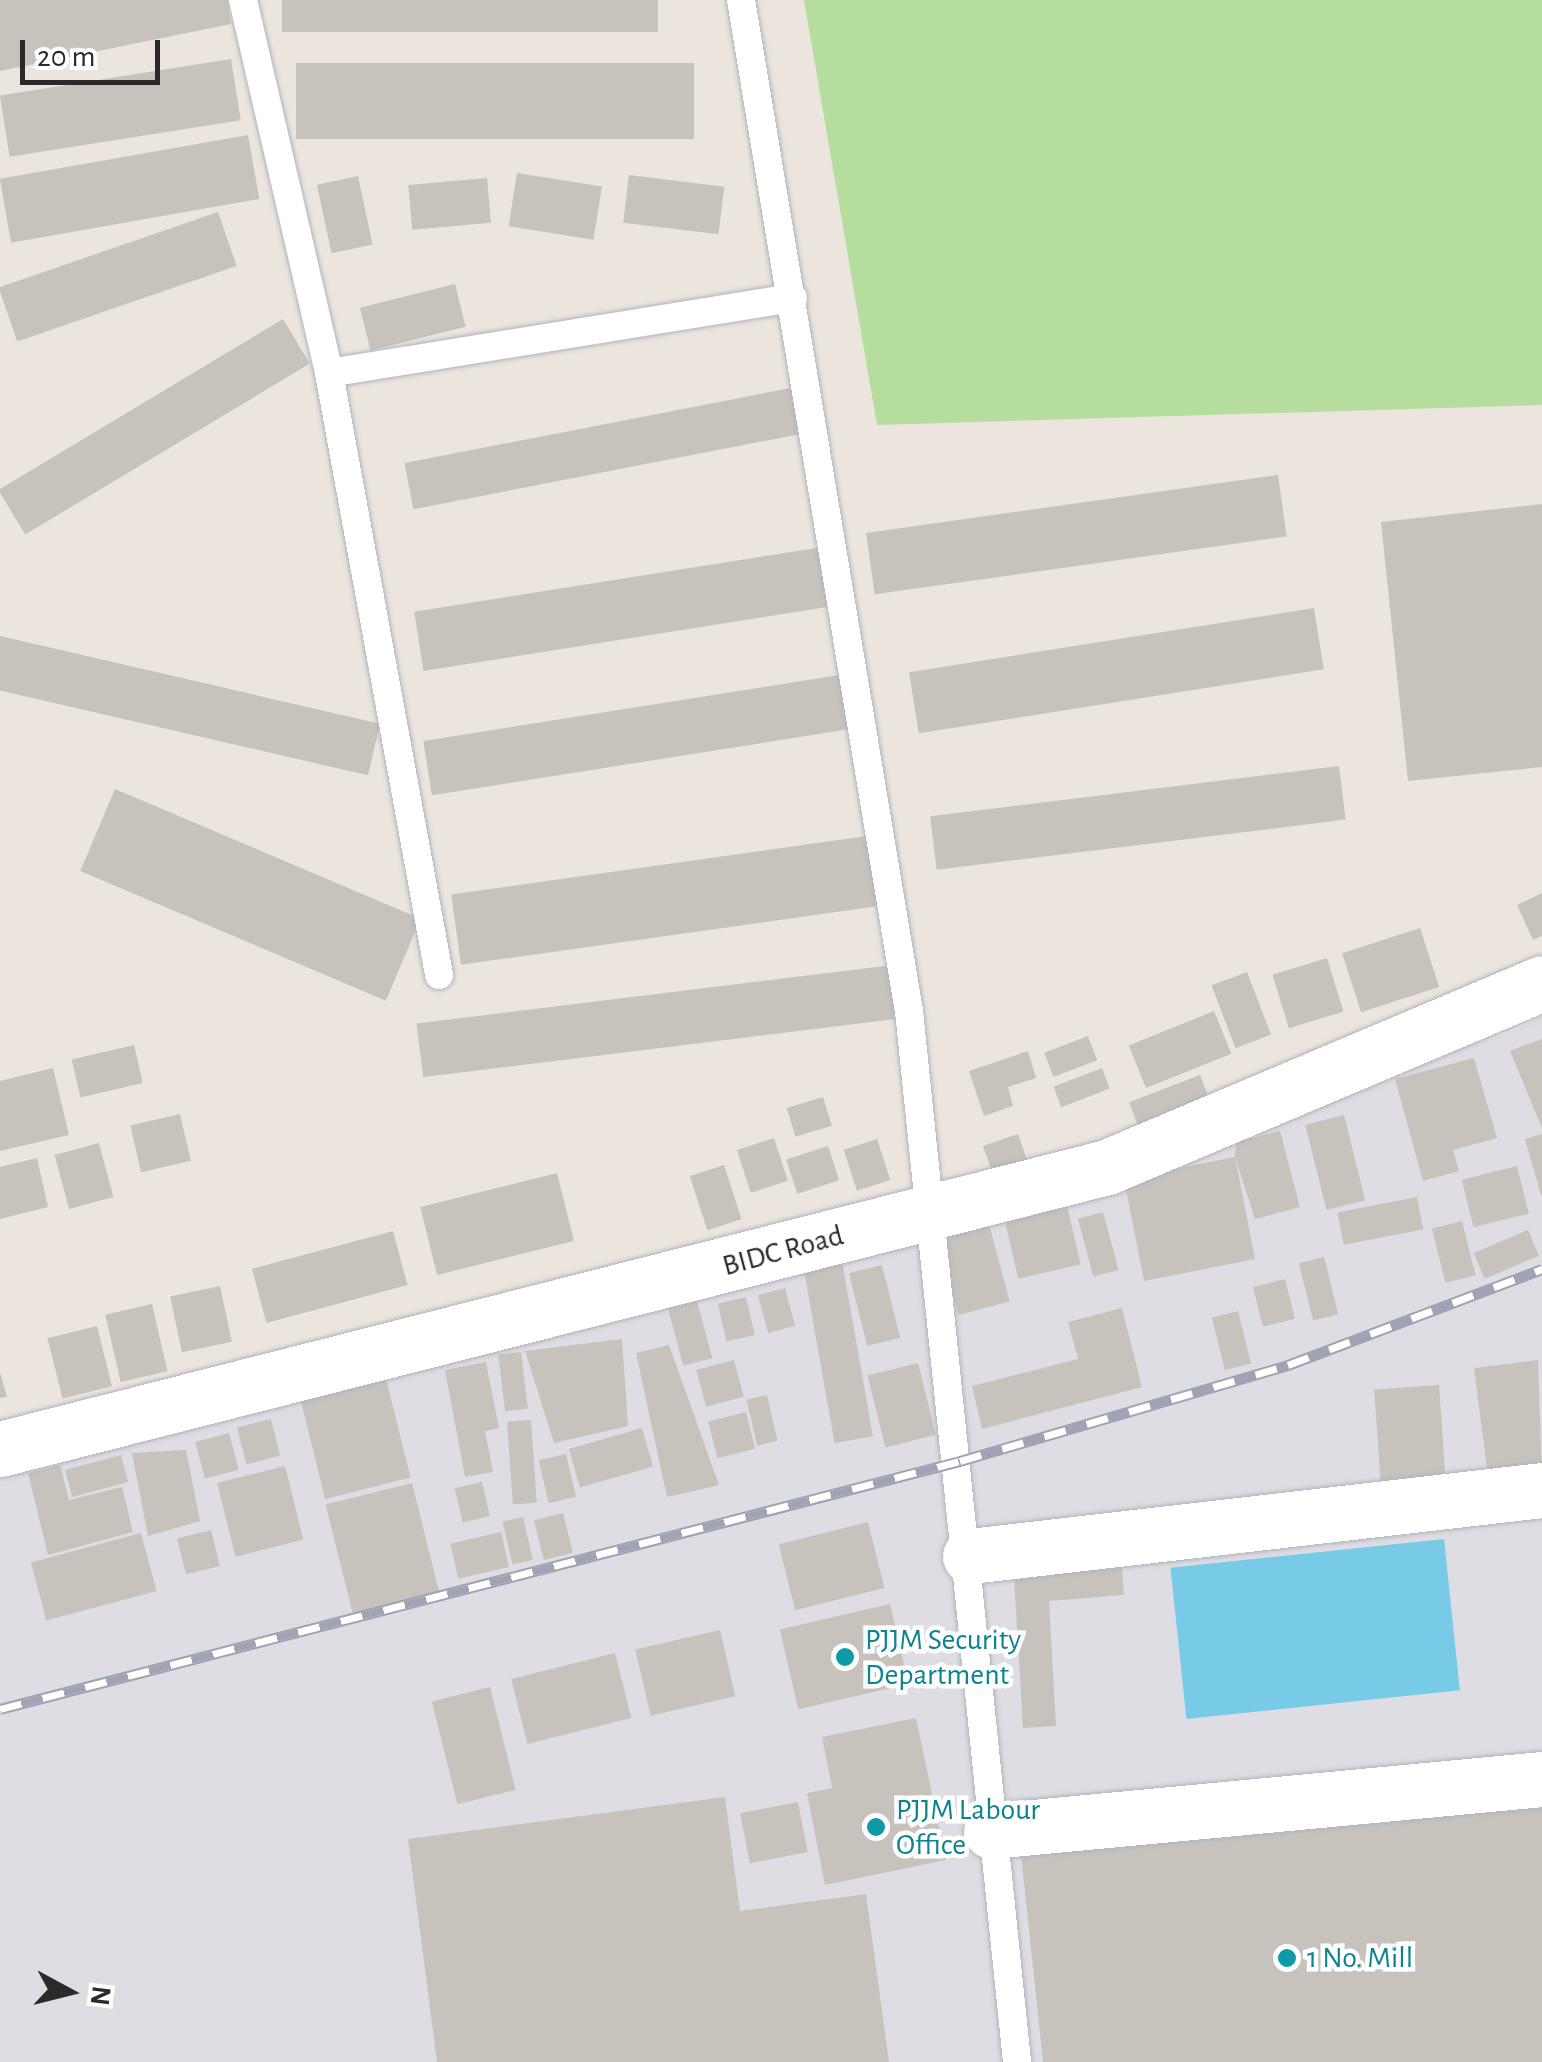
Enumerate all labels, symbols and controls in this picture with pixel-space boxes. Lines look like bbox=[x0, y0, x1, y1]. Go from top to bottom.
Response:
scale bar bbox=[25, 20, 165, 82]
text: 20 m bbox=[37, 42, 95, 72]
street label: BIDC Road bbox=[719, 1218, 847, 1284]
place label: PJJM Security Department bbox=[865, 1622, 1021, 1692]
marker: PJJM Security Department bbox=[834, 1646, 856, 1668]
place label: PJJM Labour Office bbox=[896, 1792, 1040, 1862]
marker: PJJM Labour Office bbox=[865, 1816, 887, 1838]
place label: 1 No. Mill bbox=[1307, 1940, 1413, 1976]
north arrow bbox=[20, 1942, 120, 2042]
marker: 1 No. Mill bbox=[1276, 1947, 1298, 1969]
text: N bbox=[85, 1984, 115, 2007]

